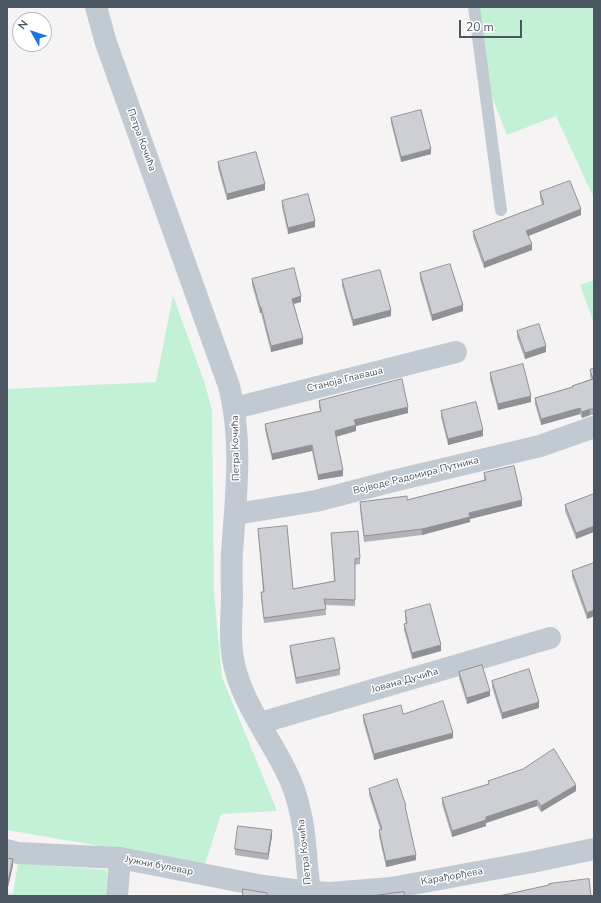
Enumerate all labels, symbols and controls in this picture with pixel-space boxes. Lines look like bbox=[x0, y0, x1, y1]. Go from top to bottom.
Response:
north arrow bbox=[12, 12, 52, 52]
scale bar bbox=[461, 12, 524, 38]
text: N bbox=[15, 17, 31, 33]
text: 20 m bbox=[466, 19, 494, 35]
street label: Петра Кочића bbox=[124, 107, 158, 173]
street label: Станоја Главаша bbox=[306, 365, 384, 395]
street label: Петра Кочића bbox=[229, 415, 243, 481]
street label: Војводе Радомира Путника bbox=[352, 455, 480, 497]
street label: Јована Дучића bbox=[370, 666, 440, 696]
street label: Петра Кочића bbox=[296, 819, 314, 885]
street label: Јужни булевар bbox=[124, 854, 194, 878]
street label: Карађорђева bbox=[420, 866, 484, 888]

